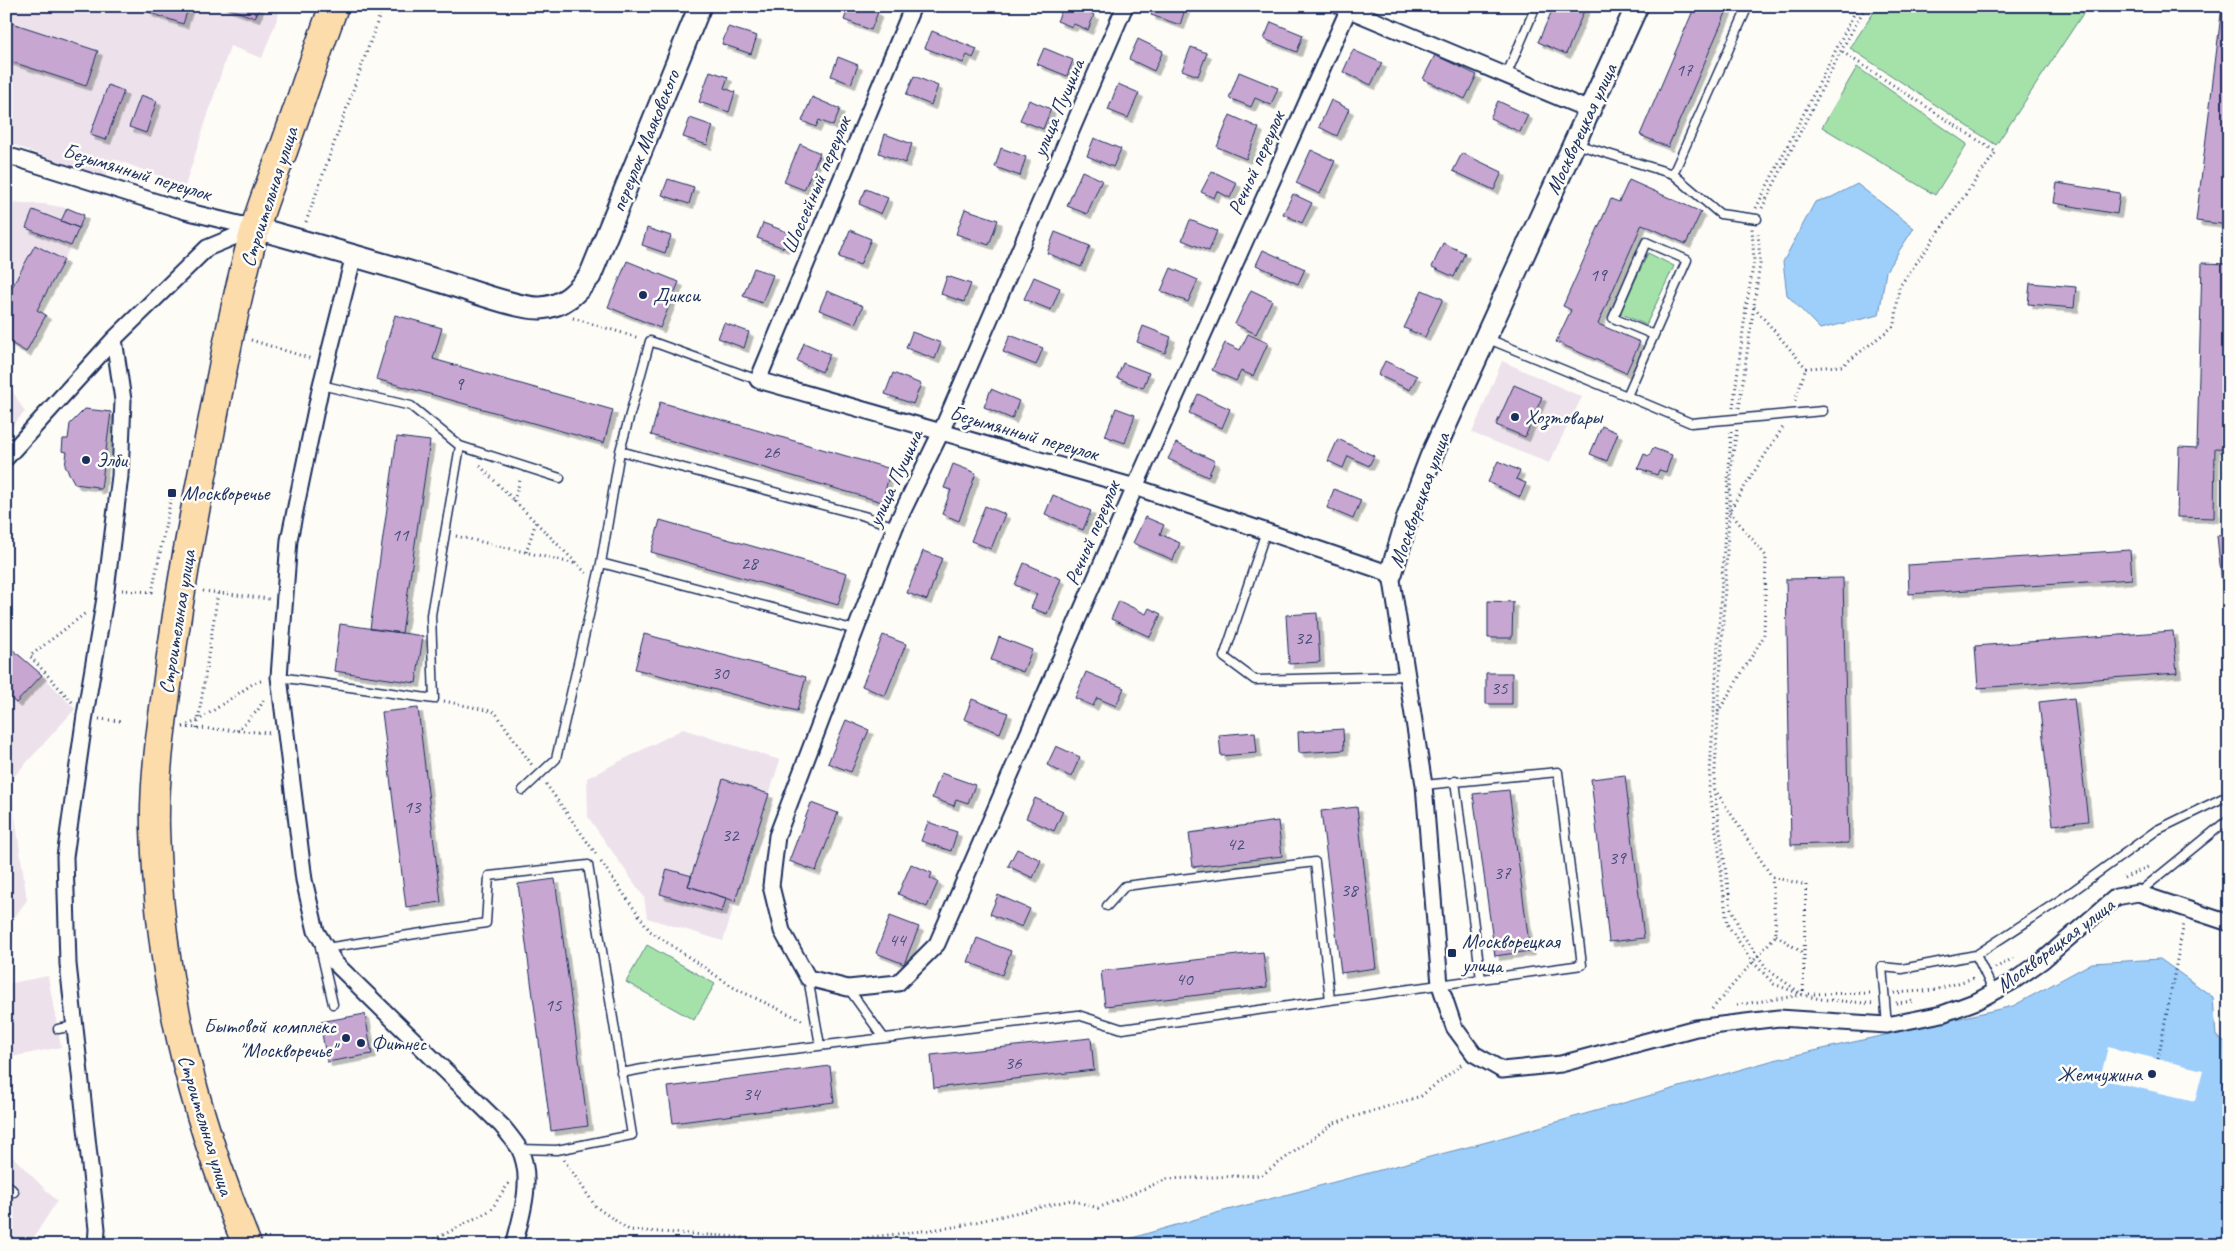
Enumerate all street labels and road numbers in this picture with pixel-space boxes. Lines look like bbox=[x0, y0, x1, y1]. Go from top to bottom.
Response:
street label: улица Пущина bbox=[1025, 53, 1091, 163]
street label: Москворецкая улица bbox=[1539, 58, 1623, 199]
street label: переулок Маяковского bbox=[605, 65, 686, 216]
street label: Речной переулок bbox=[1222, 105, 1291, 219]
street label: Шоссейный переулок bbox=[775, 110, 857, 258]
street label: Строительная улица bbox=[234, 122, 304, 270]
street label: Безымянный переулок bbox=[60, 137, 216, 208]
street label: Безымянный переулок bbox=[947, 399, 1103, 468]
street label: улица Пущина bbox=[860, 423, 930, 532]
street label: Москворецкая улица bbox=[1383, 428, 1456, 571]
street label: Речной переулок bbox=[1058, 475, 1127, 589]
street label: Строительная улица bbox=[153, 547, 201, 696]
street label: Москворецкая улица bbox=[1991, 891, 2121, 998]
street label: Строительная улица bbox=[172, 1052, 240, 1200]

